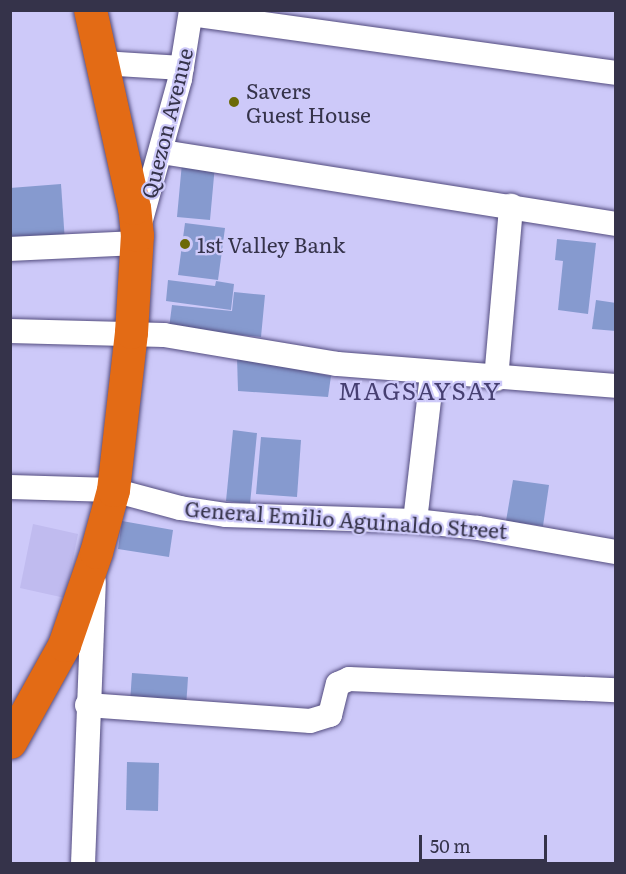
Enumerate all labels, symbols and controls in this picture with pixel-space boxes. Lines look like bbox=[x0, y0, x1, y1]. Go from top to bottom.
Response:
street label: Quezon Avenue bbox=[135, 45, 197, 201]
place label: Savers Guest House bbox=[246, 77, 371, 127]
marker: Savers Guest House bbox=[227, 95, 241, 109]
place label: 1st Valley Bank bbox=[197, 231, 345, 257]
marker: 1st Valley Bank bbox=[178, 237, 192, 251]
district label: MAGSAYSAY bbox=[338, 376, 502, 404]
street label: General Emilio Aguinaldo Street bbox=[184, 495, 508, 543]
scale bar bbox=[422, 823, 550, 861]
text: 50 m bbox=[430, 832, 471, 859]

